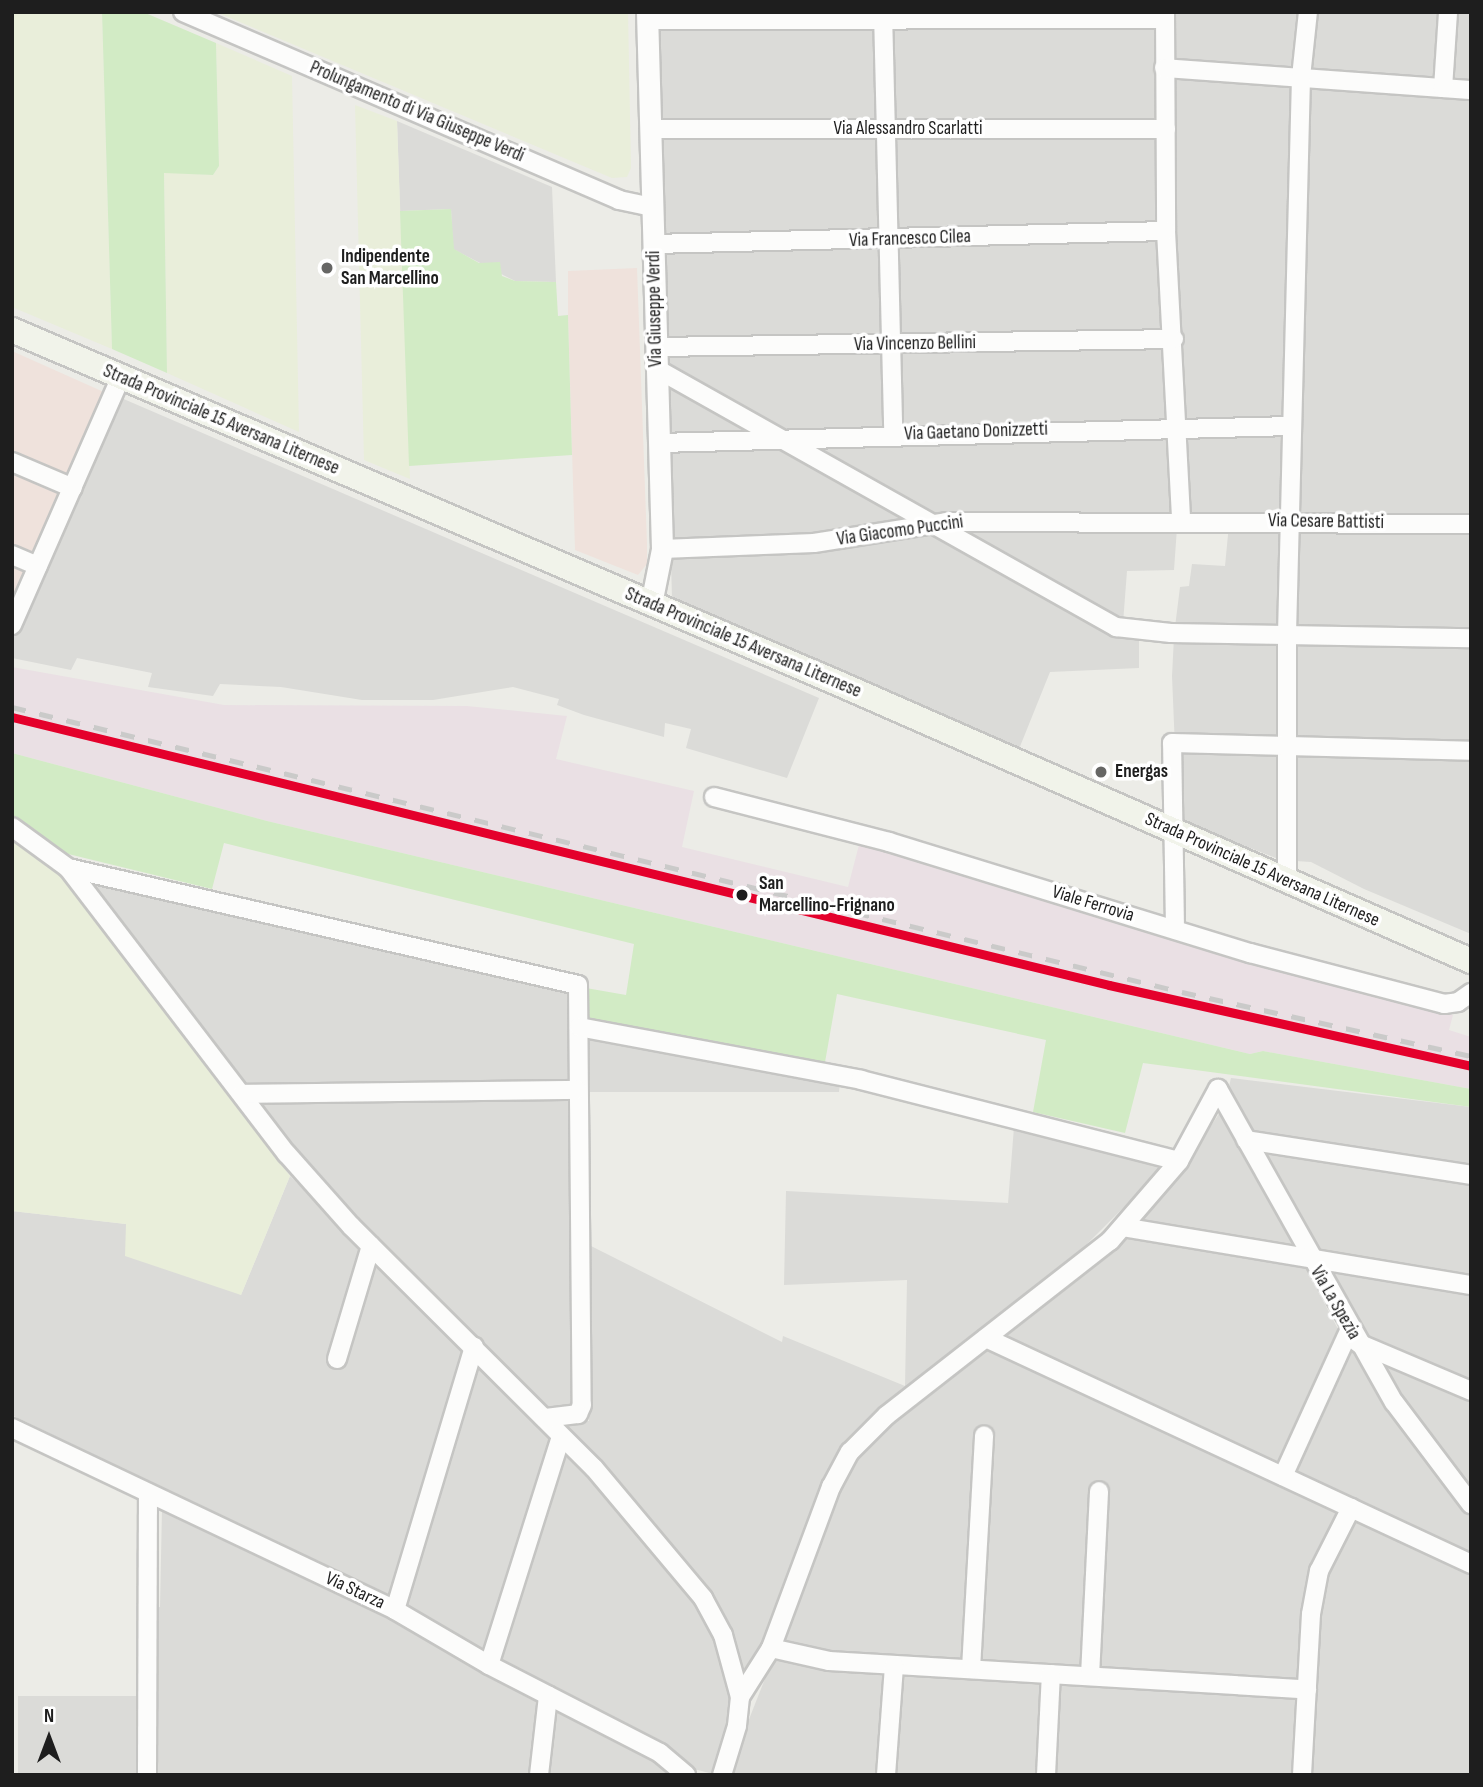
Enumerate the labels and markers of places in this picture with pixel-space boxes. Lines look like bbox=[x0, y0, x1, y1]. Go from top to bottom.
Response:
place label: Indipendente San Marcellino bbox=[341, 246, 439, 290]
marker: Indipendente San Marcellino bbox=[319, 260, 335, 276]
place label: Energas bbox=[1115, 761, 1168, 783]
marker: Energas bbox=[1093, 764, 1109, 780]
place label: San Marcellino-Frignano bbox=[759, 873, 895, 917]
marker: San Marcellino-Frignano bbox=[731, 884, 753, 906]

